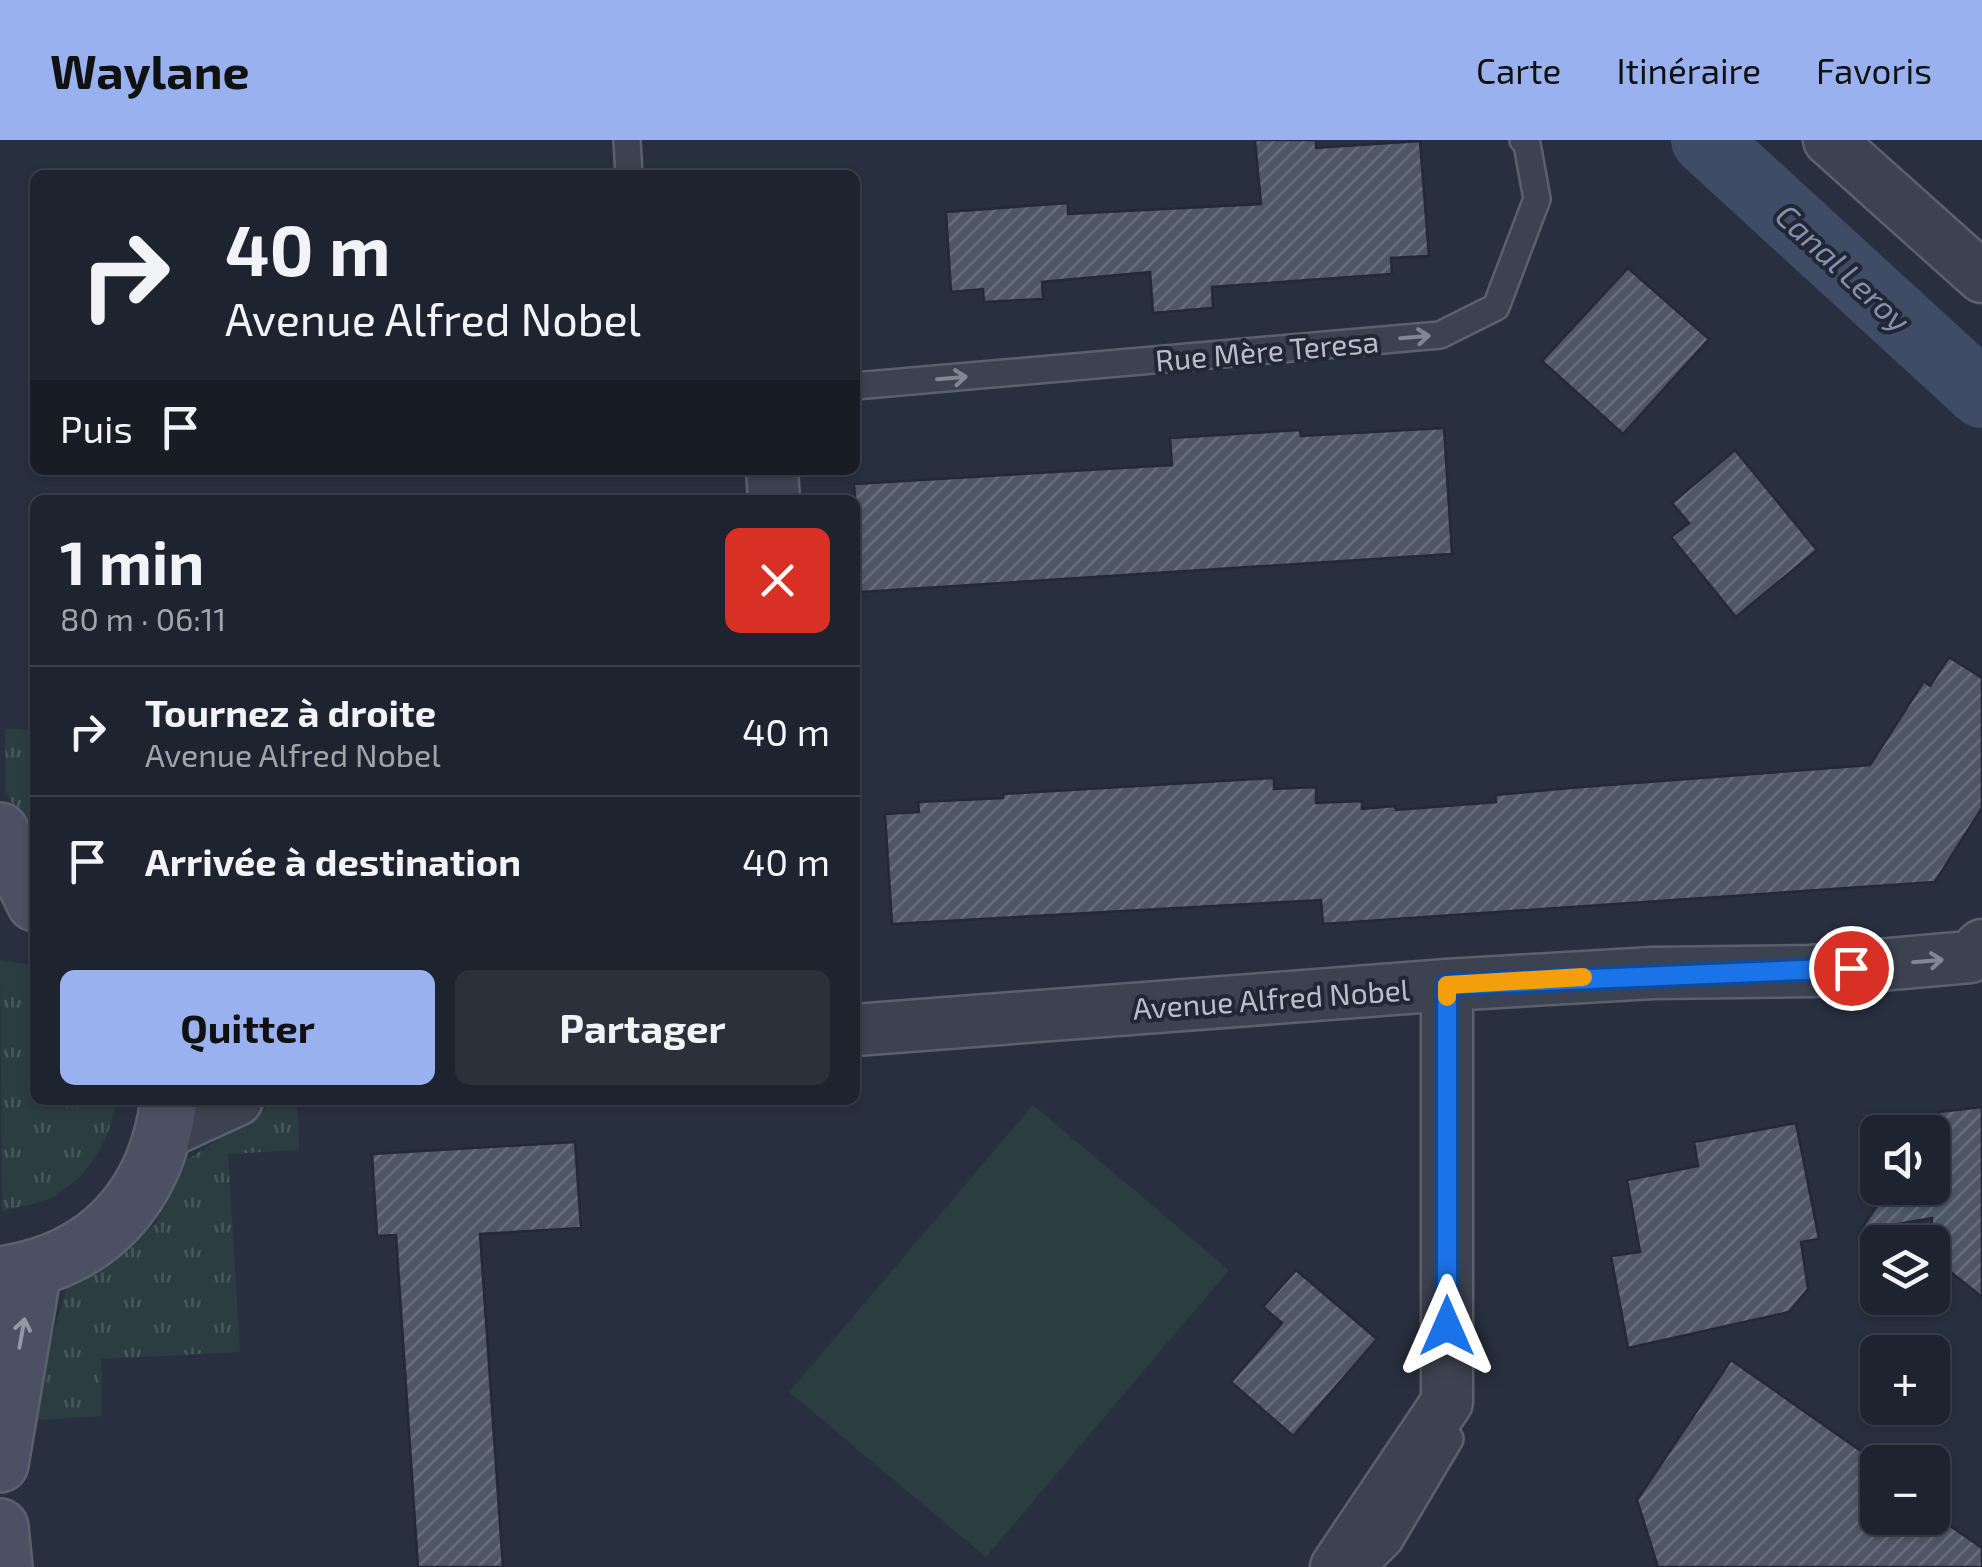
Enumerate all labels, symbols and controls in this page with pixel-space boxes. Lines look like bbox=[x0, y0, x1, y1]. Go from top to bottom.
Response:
text: Waylane bbox=[50, 41, 250, 99]
text: Carte bbox=[1476, 49, 1561, 91]
text: Itinéraire bbox=[1616, 49, 1761, 91]
text: Favoris bbox=[1816, 49, 1932, 91]
water label: Canal Leroy bbox=[1768, 195, 1919, 339]
text: 40 m bbox=[225, 206, 391, 290]
icon: right bbox=[60, 210, 190, 340]
text: Avenue Alfred Nobel bbox=[225, 291, 641, 345]
street label: Rue Mère Teresa bbox=[1154, 322, 1380, 378]
one-way arrow bbox=[1399, 328, 1431, 347]
one-way arrow bbox=[936, 368, 968, 387]
icon: arrive bbox=[153, 400, 208, 455]
text: Puis bbox=[60, 405, 133, 451]
text: 1 min bbox=[60, 525, 204, 597]
button: close bbox=[725, 528, 830, 633]
text: 80 m · 06:11 bbox=[60, 599, 226, 637]
text: Tournez à droite bbox=[145, 689, 436, 735]
icon: right bbox=[60, 704, 115, 759]
text: 40 m bbox=[742, 708, 830, 754]
text: Avenue Alfred Nobel bbox=[145, 735, 441, 773]
icon: arrive bbox=[60, 834, 115, 889]
text: Arrivée à destination bbox=[145, 838, 521, 884]
text: 40 m bbox=[742, 838, 830, 884]
pin bbox=[1809, 926, 1894, 1011]
icon: arrive bbox=[1824, 941, 1879, 996]
one-way arrow bbox=[1912, 951, 1944, 970]
button: Quitter bbox=[60, 970, 435, 1085]
button: Partager bbox=[455, 970, 830, 1085]
street label: Avenue Alfred Nobel bbox=[1131, 970, 1411, 1026]
map controls bbox=[1860, 1115, 1950, 1535]
button: sound bbox=[1860, 1115, 1950, 1205]
button: layers bbox=[1860, 1225, 1950, 1315]
position arrow bbox=[1395, 1274, 1499, 1378]
one-way arrow bbox=[13, 1317, 32, 1350]
button: + bbox=[1860, 1335, 1950, 1425]
button: − bbox=[1860, 1445, 1950, 1535]

